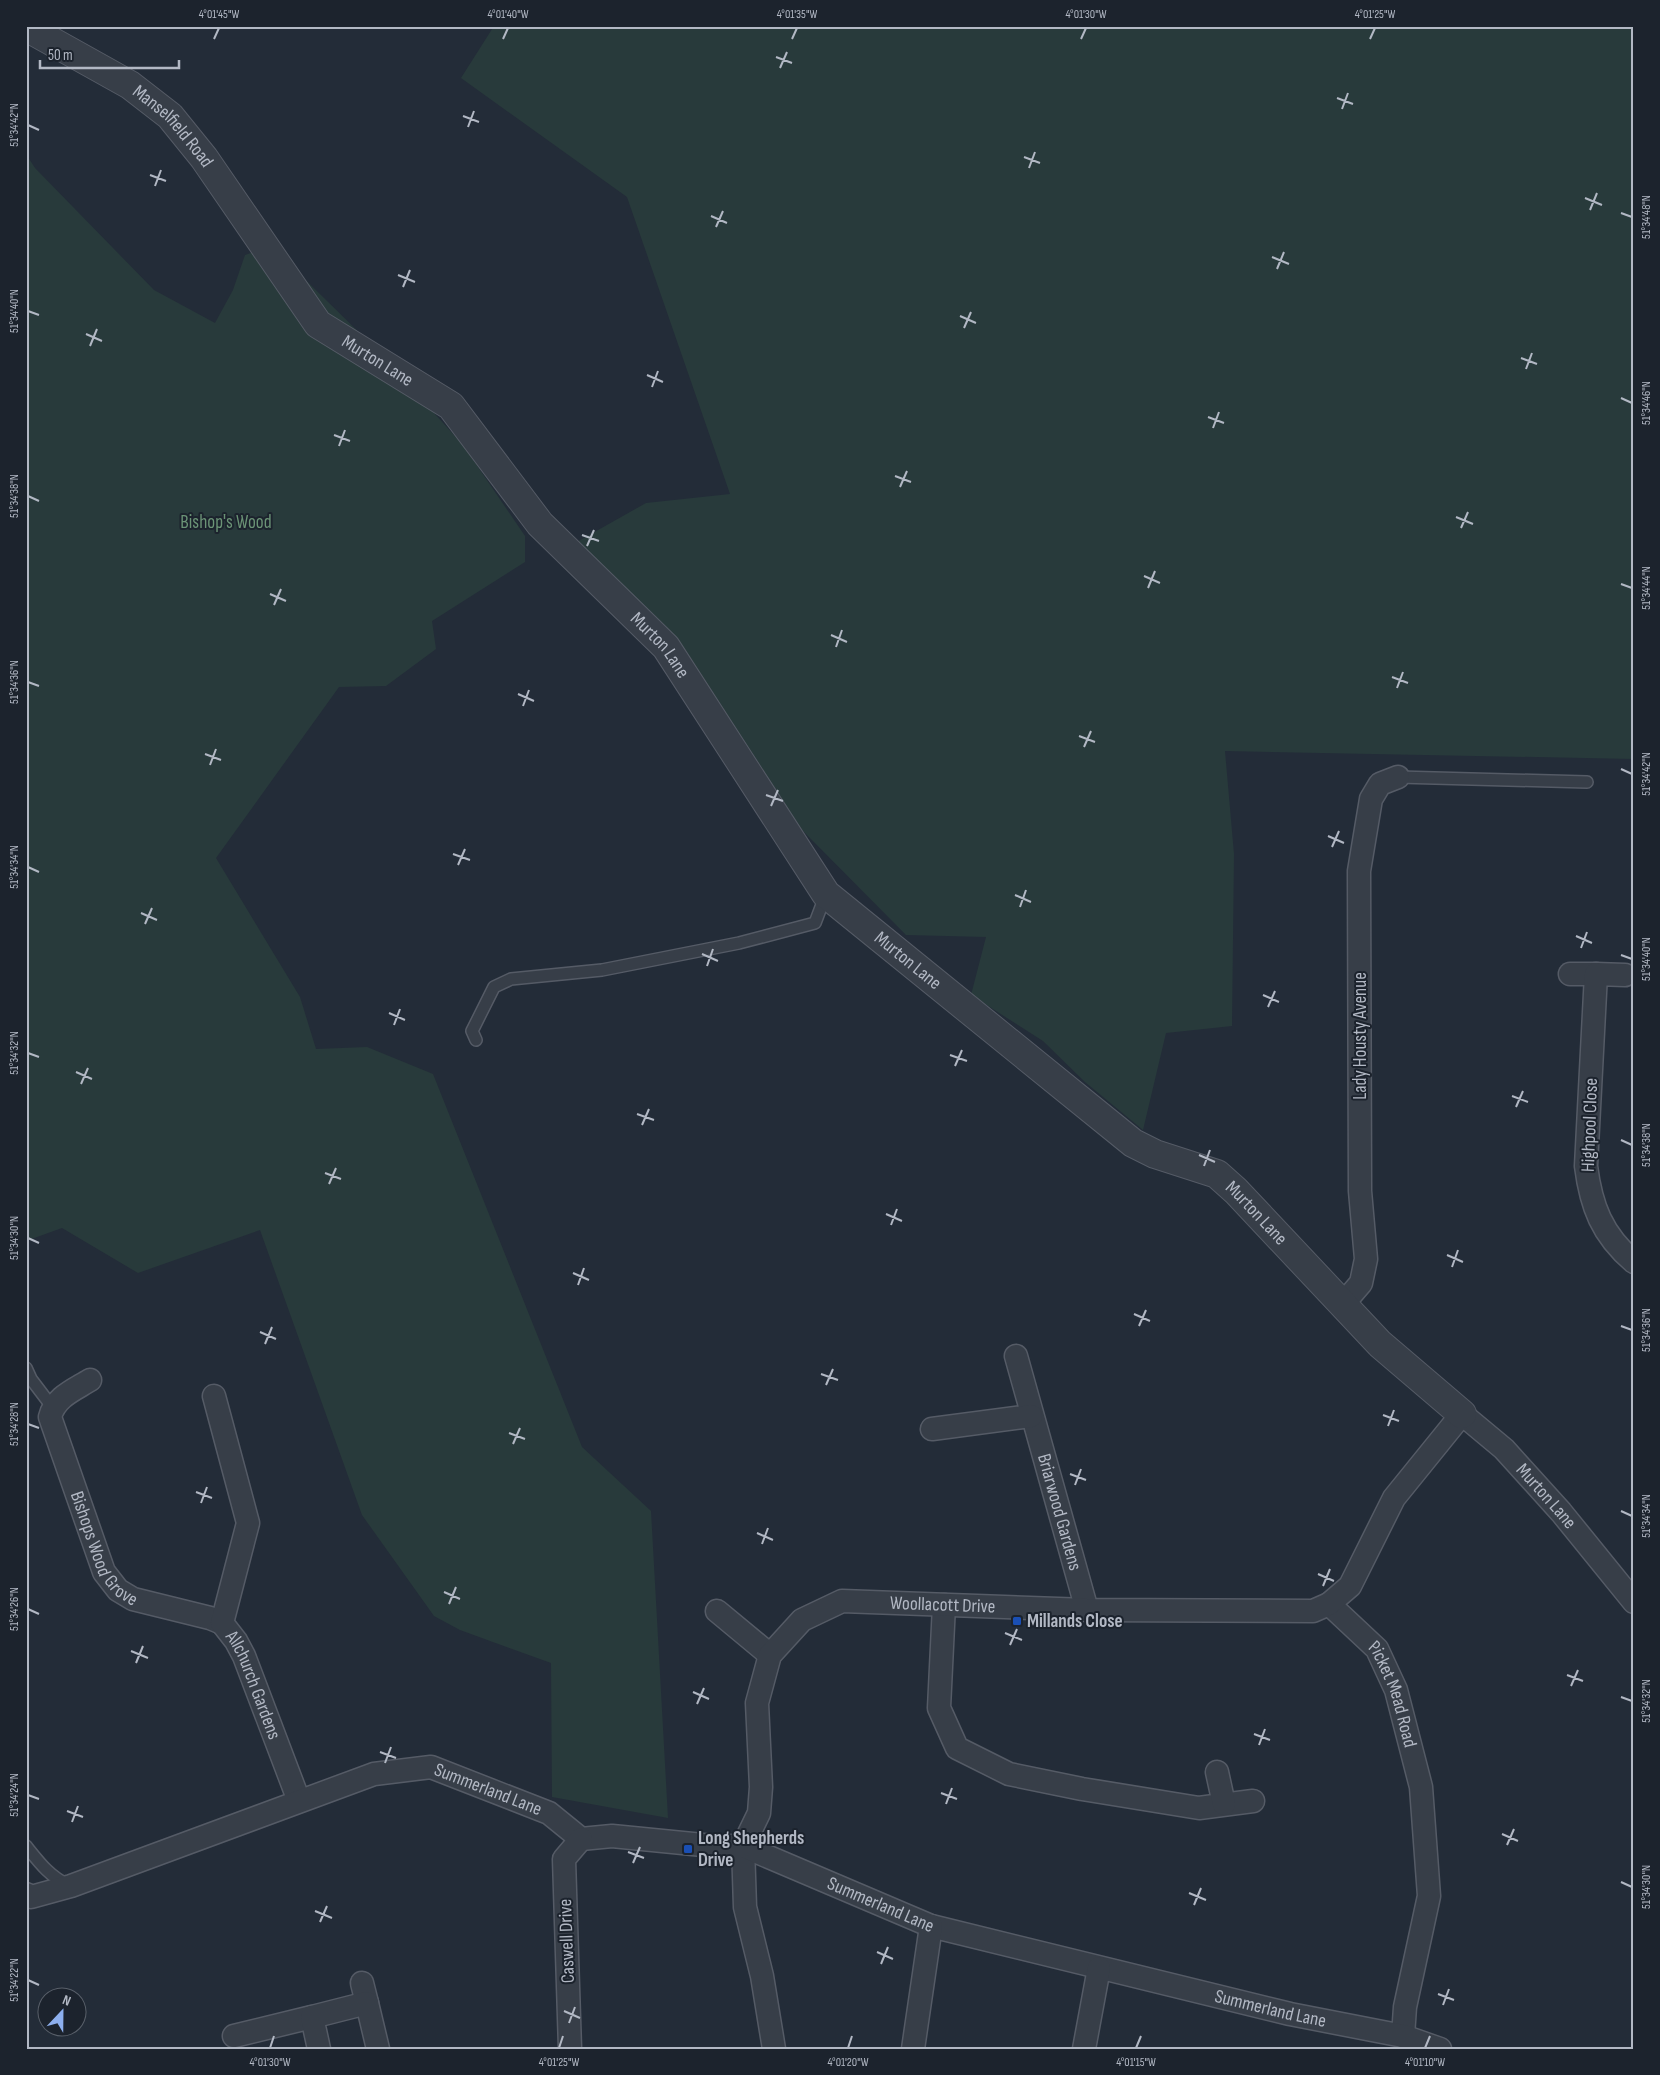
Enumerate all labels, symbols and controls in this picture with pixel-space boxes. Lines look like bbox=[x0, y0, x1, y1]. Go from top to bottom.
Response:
text: 4°01'45"W bbox=[199, 7, 239, 22]
text: 4°01'40"W bbox=[487, 7, 529, 22]
text: 4°01'35"W bbox=[777, 7, 817, 22]
text: 4°01'30"W bbox=[1065, 7, 1107, 22]
text: 4°01'25"W bbox=[1355, 7, 1395, 22]
scale bar bbox=[40, 38, 179, 70]
text: 50 m bbox=[48, 46, 73, 65]
street label: Manselfield Road bbox=[128, 80, 218, 172]
text: 51°34'42"N bbox=[7, 103, 22, 147]
text: 51°34'48"N bbox=[1639, 195, 1654, 239]
text: 51°34'40"N bbox=[7, 289, 22, 333]
street label: Murton Lane bbox=[338, 330, 417, 391]
text: 51°34'46"N bbox=[1639, 381, 1654, 425]
text: 51°34'38"N bbox=[7, 474, 22, 518]
park label: Bishop's Wood bbox=[180, 511, 272, 534]
text: 51°34'44"N bbox=[1639, 566, 1654, 610]
street label: Murton Lane bbox=[626, 607, 695, 682]
text: 51°34'36"N bbox=[7, 660, 22, 704]
text: 51°34'42"N bbox=[1639, 752, 1654, 796]
text: 51°34'34"N bbox=[7, 845, 22, 889]
street label: Murton Lane bbox=[870, 926, 946, 995]
text: 51°34'40"N bbox=[1639, 937, 1654, 981]
street label: Lady Housty Avenue bbox=[1349, 972, 1372, 1100]
text: 51°34'32"N bbox=[7, 1031, 22, 1075]
street label: Highpool Close bbox=[1577, 1078, 1603, 1172]
text: 51°34'38"N bbox=[1639, 1123, 1654, 1167]
street label: Murton Lane bbox=[1221, 1176, 1292, 1250]
text: 51°34'30"N bbox=[7, 1216, 22, 1260]
text: 51°34'36"N bbox=[1639, 1308, 1654, 1352]
text: 51°34'28"N bbox=[7, 1402, 22, 1446]
street label: Briarwood Gardens bbox=[1032, 1451, 1087, 1573]
street label: Murton Lane bbox=[1511, 1459, 1581, 1533]
street label: Bishops Wood Grove bbox=[65, 1488, 142, 1611]
text: 51°34'34"N bbox=[1639, 1494, 1654, 1538]
text: 51°34'26"N bbox=[7, 1587, 22, 1631]
street label: Woollacott Drive bbox=[890, 1591, 996, 1618]
place label: Millands Close bbox=[1027, 1610, 1123, 1633]
marker: Millands Close bbox=[1011, 1615, 1023, 1627]
street label: Allchurch Gardens bbox=[220, 1625, 286, 1743]
street label: Picket Mead Road bbox=[1364, 1635, 1422, 1750]
text: 51°34'32"N bbox=[1639, 1679, 1654, 1723]
street label: Summerland Lane bbox=[431, 1758, 545, 1821]
text: 51°34'24"N bbox=[7, 1773, 22, 1817]
place label: Long Shepherds Drive bbox=[698, 1827, 804, 1872]
marker: Long Shepherds Drive bbox=[682, 1843, 694, 1855]
text: 51°34'30"N bbox=[1639, 1865, 1654, 1909]
street label: Summerland Lane bbox=[824, 1872, 938, 1937]
street label: Caswell Drive bbox=[554, 1898, 580, 1984]
text: 51°34'22"N bbox=[7, 1958, 22, 2002]
street label: Summerland Lane bbox=[1212, 1984, 1328, 2032]
north arrow bbox=[38, 1988, 88, 2038]
text: N bbox=[60, 1991, 73, 2010]
text: 4°01'30"W bbox=[249, 2055, 291, 2070]
text: 4°01'25"W bbox=[539, 2055, 579, 2070]
text: 4°01'20"W bbox=[828, 2055, 869, 2070]
text: 4°01'15"W bbox=[1116, 2055, 1156, 2070]
text: 4°01'10"W bbox=[1405, 2055, 1445, 2070]

